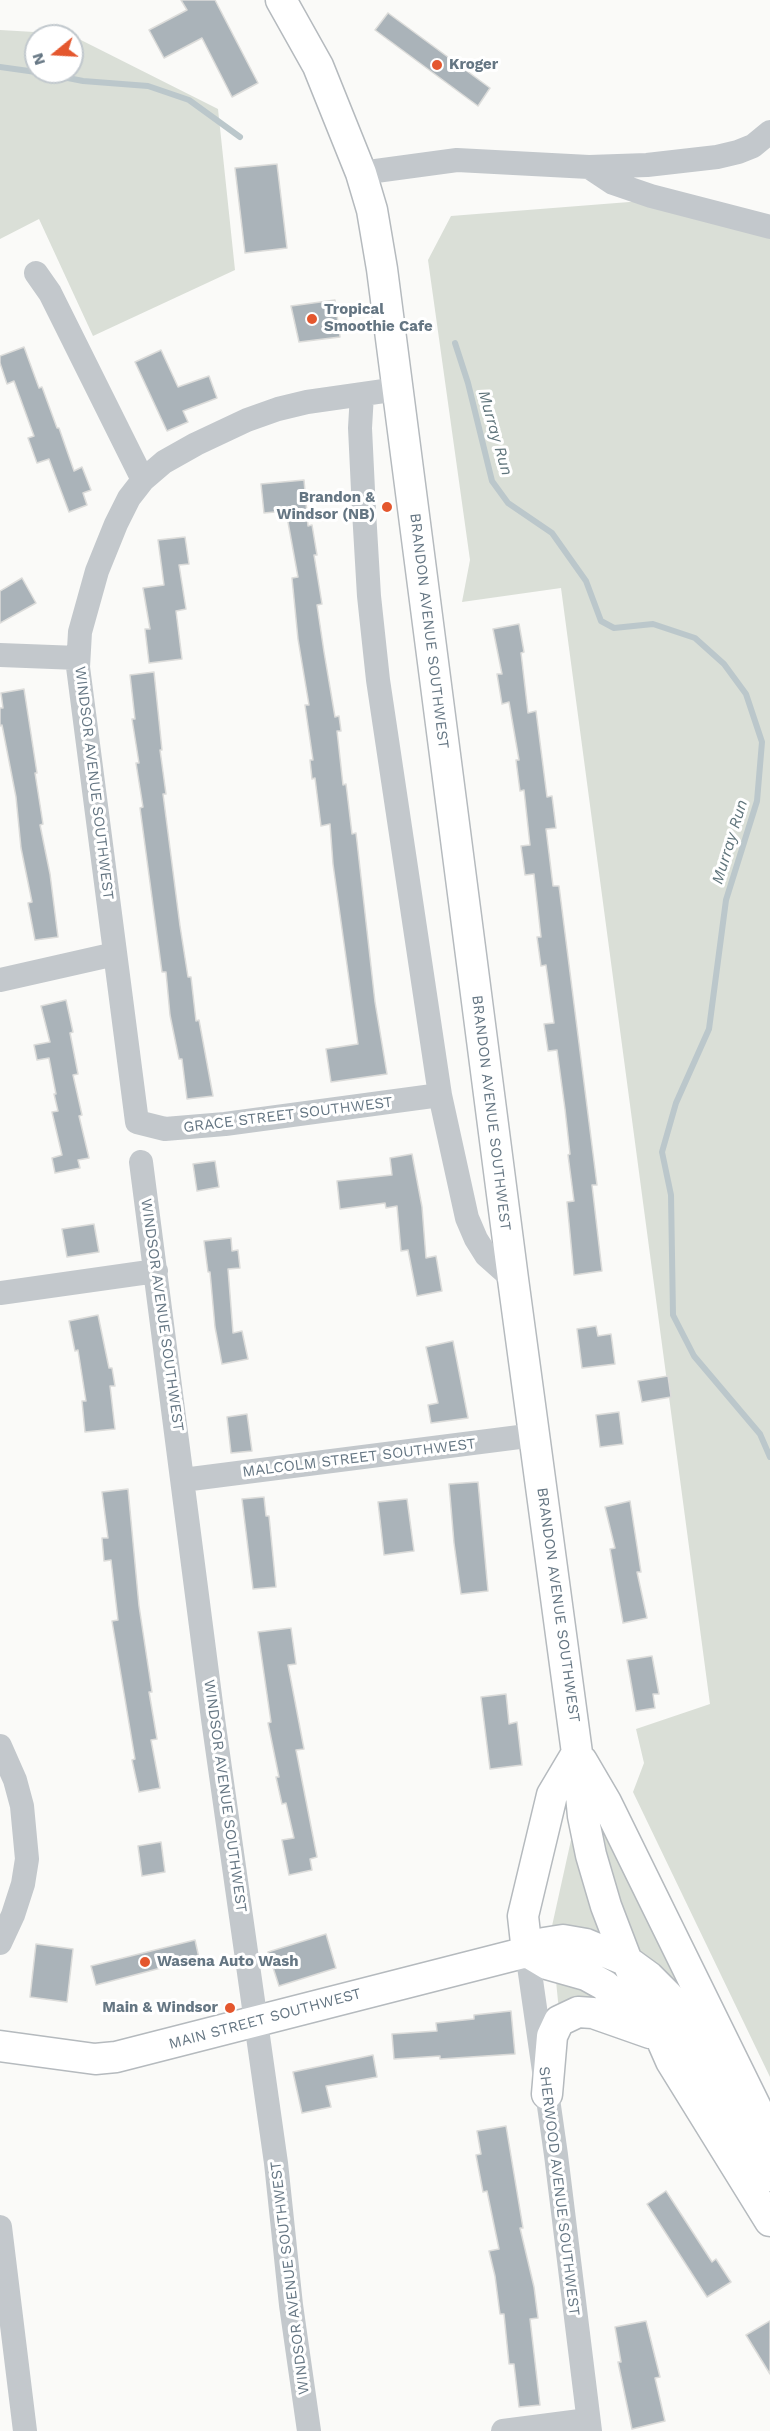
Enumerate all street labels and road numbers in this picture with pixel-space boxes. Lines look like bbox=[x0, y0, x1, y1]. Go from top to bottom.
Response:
street label: BRANDON AVENUE SOUTHWEST bbox=[406, 512, 452, 750]
street label: WINDSOR AVENUE SOUTHWEST bbox=[71, 665, 117, 901]
street label: BRANDON AVENUE SOUTHWEST bbox=[468, 994, 514, 1232]
street label: GRACE STREET SOUTHWEST bbox=[182, 1093, 394, 1137]
street label: WINDSOR AVENUE SOUTHWEST bbox=[137, 1197, 187, 1433]
street label: MALCOLM STREET SOUTHWEST bbox=[241, 1435, 477, 1481]
street label: BRANDON AVENUE SOUTHWEST bbox=[533, 1486, 583, 1724]
street label: WINDSOR AVENUE SOUTHWEST bbox=[200, 1678, 250, 1914]
street label: MAIN STREET SOUTHWEST bbox=[167, 1985, 363, 2053]
street label: SHERWOOD AVENUE SOUTHWEST bbox=[535, 2065, 583, 2317]
street label: WINDSOR AVENUE SOUTHWEST bbox=[267, 2160, 313, 2396]

